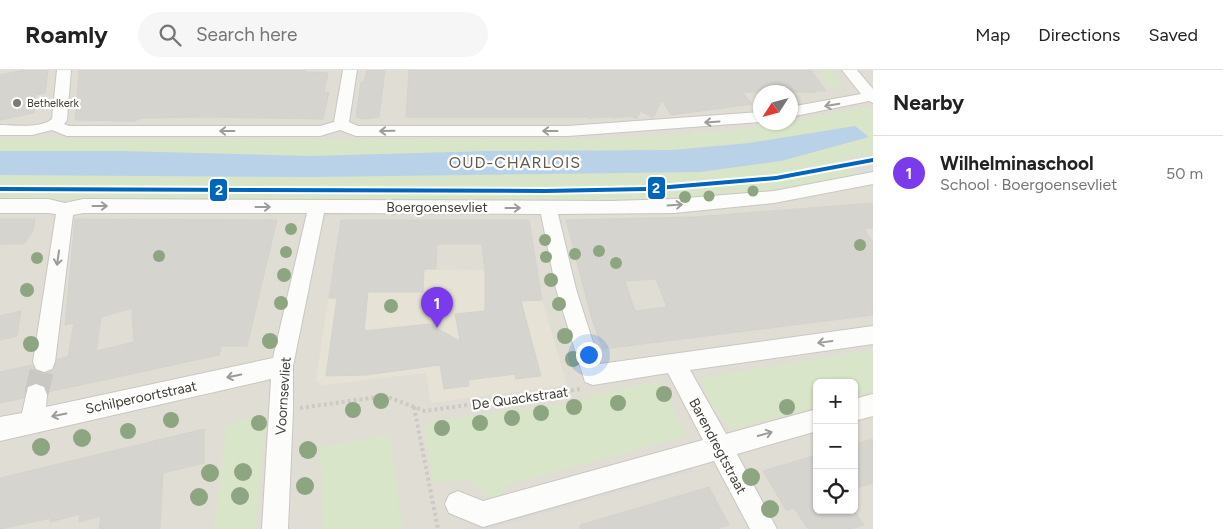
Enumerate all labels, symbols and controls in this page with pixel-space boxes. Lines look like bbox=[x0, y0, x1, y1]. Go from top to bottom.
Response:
search box bbox=[138, 12, 488, 57]
text: Roamly bbox=[25, 20, 108, 49]
icon: search bbox=[156, 21, 184, 49]
text: Search here bbox=[196, 23, 297, 46]
text: Map bbox=[975, 24, 1010, 46]
text: Directions bbox=[1038, 24, 1120, 46]
text: Saved bbox=[1148, 24, 1198, 46]
north arrow bbox=[753, 85, 798, 130]
text: Nearby bbox=[893, 90, 964, 115]
marker: Bethelkerk bbox=[11, 97, 23, 109]
place label: Bethelkerk bbox=[27, 97, 79, 110]
one-way arrow bbox=[824, 100, 840, 110]
one-way arrow bbox=[704, 117, 720, 126]
one-way arrow bbox=[219, 126, 235, 136]
one-way arrow bbox=[380, 126, 396, 135]
one-way arrow bbox=[542, 126, 558, 136]
text: Wilhelminaschool bbox=[940, 152, 1094, 175]
district label: OUD-CHARLOIS bbox=[449, 153, 581, 172]
text: 1 bbox=[906, 164, 912, 183]
text: 50 m bbox=[1166, 164, 1203, 183]
text: School · Boergoensevliet bbox=[940, 175, 1117, 194]
line badge: 2 bbox=[647, 176, 666, 200]
line badge: 2 bbox=[209, 178, 228, 202]
text: 2 bbox=[652, 180, 660, 197]
text: 2 bbox=[215, 182, 223, 199]
street label: Boergoensevliet bbox=[386, 199, 488, 216]
one-way arrow bbox=[92, 201, 108, 211]
one-way arrow bbox=[667, 201, 683, 210]
one-way arrow bbox=[254, 202, 271, 212]
one-way arrow bbox=[504, 203, 521, 213]
one-way arrow bbox=[53, 250, 63, 266]
pin: 1 bbox=[421, 287, 453, 328]
one-way arrow bbox=[817, 337, 833, 347]
your location bbox=[576, 342, 602, 368]
street label: Voornsevliet bbox=[272, 356, 295, 436]
one-way arrow bbox=[227, 372, 243, 382]
street label: Schilperoortstraat bbox=[84, 377, 198, 418]
map controls bbox=[813, 379, 858, 514]
button: + bbox=[813, 379, 858, 424]
street label: De Quackstraat bbox=[471, 383, 569, 414]
street label: Barendregtstraat bbox=[685, 395, 750, 497]
one-way arrow bbox=[51, 411, 67, 420]
button: − bbox=[813, 424, 858, 469]
one-way arrow bbox=[757, 429, 773, 438]
button: locate bbox=[813, 469, 858, 514]

